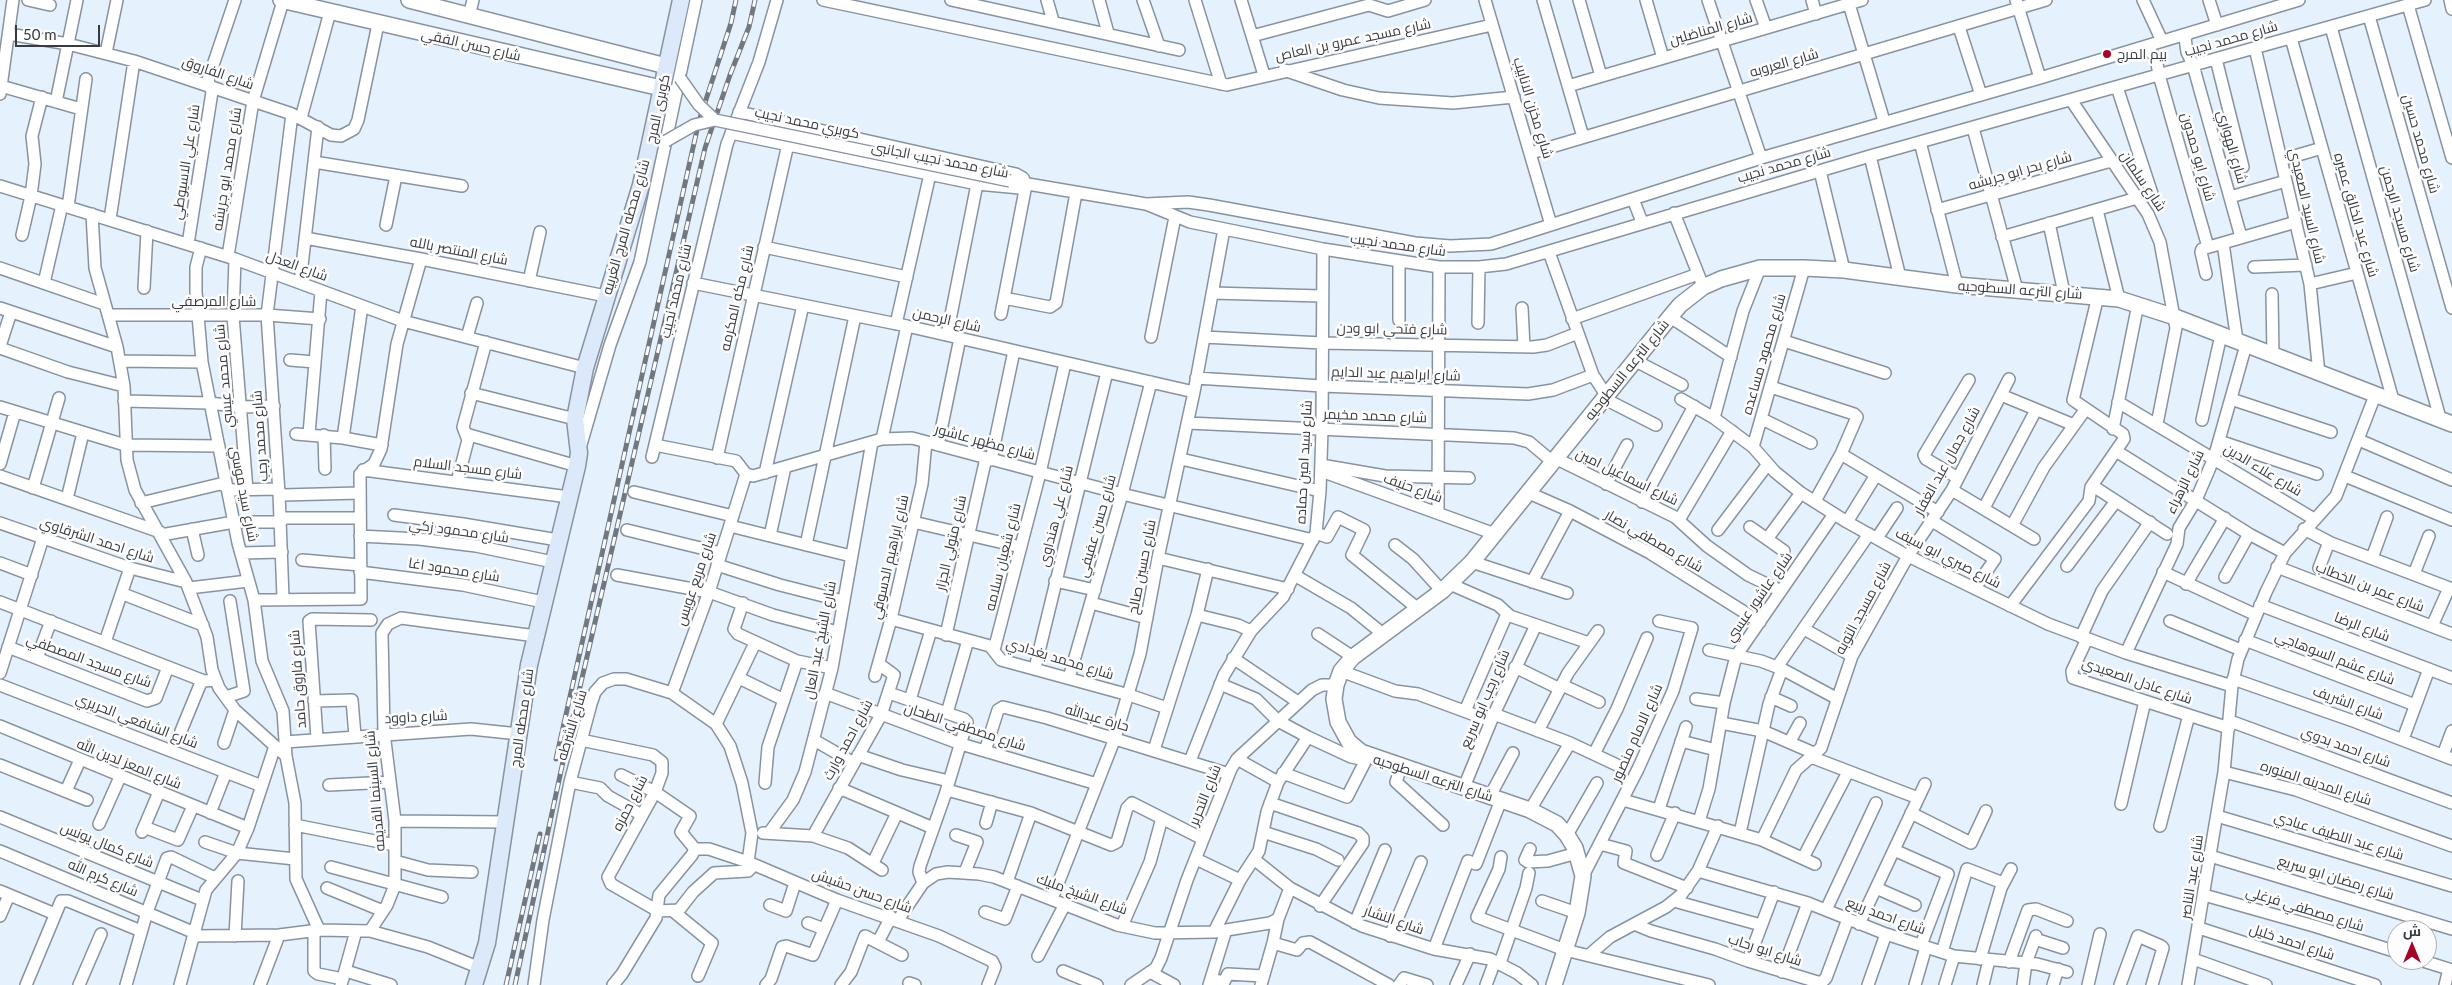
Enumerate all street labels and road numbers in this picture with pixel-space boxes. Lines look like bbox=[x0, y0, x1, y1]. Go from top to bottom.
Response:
street label: شارع المناضلين bbox=[1667, 9, 1755, 49]
street label: شارع مسجد عمرو بن العاص bbox=[1274, 15, 1432, 65]
street label: شارع محمد نجيب bbox=[2182, 18, 2280, 60]
street label: شارع حسن الفقي bbox=[420, 25, 522, 65]
street label: شارع العروبه bbox=[1748, 45, 1820, 81]
street label: شارع الفاروق bbox=[180, 53, 256, 93]
street label: شارع مخزن الانابيب bbox=[1510, 55, 1556, 161]
street label: كوبرى المرج bbox=[642, 73, 674, 145]
street label: شارع محمد حسين bbox=[2399, 92, 2443, 196]
street label: شارع علي الاسيوطي bbox=[169, 103, 203, 221]
street label: كوبري محمد نجيب bbox=[753, 104, 861, 142]
street label: شارع محمد ابو جريشه bbox=[209, 106, 245, 232]
street label: شارع الهواري bbox=[2214, 108, 2250, 186]
street label: شارع ابو حمدون bbox=[2177, 111, 2219, 203]
street label: شارع محمد نجيب الجانبى bbox=[870, 138, 1010, 182]
street label: شارع محمد نجيب bbox=[1735, 144, 1833, 186]
street label: شارع السيد الصعيدي bbox=[2286, 147, 2328, 265]
street label: شارع بحر ابو جريشه bbox=[1966, 148, 2074, 194]
street label: شارع سلمان bbox=[2117, 148, 2169, 214]
street label: شارع عبد الخالق عميره bbox=[2330, 151, 2382, 279]
street label: شارع محطه المرج الغربيه bbox=[599, 157, 653, 297]
street label: شارع مسجد الرحمن bbox=[2377, 164, 2423, 274]
street label: شارع محمد نجيب bbox=[1349, 230, 1447, 260]
street label: شارع المنتصر بالله bbox=[409, 233, 509, 269]
street label: شارع محمد نجيب bbox=[657, 242, 695, 340]
street label: شارع مكه المكرمه bbox=[717, 243, 757, 353]
street label: شارع العدل bbox=[264, 247, 330, 285]
street label: شارع الترعه السطوحيه bbox=[1957, 277, 2083, 303]
street label: شارع محمود مساعده bbox=[1739, 292, 1789, 416]
street label: شارع المرصفي bbox=[172, 293, 256, 309]
street label: شارع الرحمن bbox=[911, 304, 983, 336]
street label: شارع الترعه السطوحيه bbox=[1581, 316, 1673, 424]
street label: شارع فتحي ابو ودن bbox=[1337, 320, 1447, 338]
street label: شارع محمد عيسي bbox=[211, 323, 237, 429]
street label: شارع ابراهيم عبد الدايم bbox=[1331, 363, 1461, 385]
street label: شارع محمد رجب bbox=[248, 390, 272, 482]
street label: شارع سيد امين حماده bbox=[1292, 400, 1316, 524]
street label: شارع جمال عبد الغفار bbox=[1910, 404, 1984, 518]
street label: شارع محمد مخيمر bbox=[1323, 406, 1427, 426]
street label: شارع مظهر عاشور bbox=[933, 421, 1037, 463]
street label: شارع علاء الدين bbox=[2221, 440, 2305, 500]
street label: شارع سيد موسي bbox=[226, 445, 262, 543]
street label: شارع اسماعيل امين bbox=[1573, 445, 1681, 509]
street label: شارع الزهراء bbox=[2162, 447, 2208, 517]
street label: شارع مسجد السلام bbox=[413, 453, 523, 483]
street label: شارع علي هنداوي bbox=[1035, 464, 1077, 568]
street label: شارع حنيف bbox=[1381, 470, 1445, 506]
street label: شارع حسن عفيفي bbox=[1074, 473, 1120, 579]
street label: شارع ابراهيم الدسوقي bbox=[868, 493, 912, 621]
street label: شارع متولي الجزار bbox=[932, 494, 970, 592]
street label: شارع شعبان سلامه bbox=[981, 501, 1025, 613]
street label: شارع مصطفي نصار bbox=[1602, 506, 1706, 576]
street label: شارع احمد الشرقاوي bbox=[38, 514, 156, 566]
street label: شارع محمود زكي bbox=[408, 516, 510, 546]
street label: شارع حسين صالح bbox=[1125, 518, 1159, 616]
street label: شارع صبري ابو سيف bbox=[1892, 524, 2004, 592]
street label: شارع مربع عويس bbox=[672, 530, 720, 628]
street label: شارع عاشور عيسي bbox=[1722, 549, 1796, 645]
street label: شارع محمود اغا bbox=[407, 554, 501, 586]
street label: شارع مسجد التوبه bbox=[1831, 559, 1895, 657]
street label: شارع عمر بن الخطاب bbox=[2313, 559, 2427, 615]
street label: شارع الشيخ عبد العال bbox=[800, 579, 840, 701]
street label: شارع الرضا bbox=[2332, 609, 2392, 645]
street label: شارع عشم السوهاجي bbox=[2273, 627, 2397, 689]
street label: شارع فاروق حامد bbox=[286, 629, 310, 729]
street label: شارع مسجد المصطفي bbox=[24, 631, 154, 691]
street label: شارع محمد بغدادي bbox=[1004, 635, 1116, 683]
street label: شارع رجب ابو سريع bbox=[1457, 647, 1513, 751]
street label: شارع عادل الصعيدي bbox=[2080, 654, 2194, 708]
street label: شارع محطه المرج bbox=[507, 667, 537, 769]
street label: شارع الامام منصور bbox=[1608, 681, 1666, 785]
street label: شارع الشريف bbox=[2310, 682, 2386, 724]
street label: شارع الشرطه bbox=[553, 688, 591, 762]
street label: شارع الشافعي الحريري bbox=[73, 690, 201, 752]
street label: شارع احمد وارث bbox=[820, 697, 876, 783]
street label: شارع مصطفي الطحان bbox=[902, 699, 1028, 755]
street label: حارة عبدالله bbox=[1063, 701, 1131, 735]
street label: شارع داوود bbox=[384, 707, 448, 727]
street label: شارع احمد بدوي bbox=[2299, 723, 2393, 771]
street label: شارع السينما القديمه bbox=[361, 730, 389, 852]
street label: شارع المعز لدين الله bbox=[74, 735, 184, 793]
street label: شارع الترعه السطوحيه bbox=[1371, 751, 1495, 805]
street label: شارع المدينه المنوره bbox=[2258, 757, 2374, 809]
street label: شارع التحرير bbox=[1185, 762, 1225, 828]
street label: شارع حمزه bbox=[609, 772, 651, 834]
street label: شارع عبد اللطيف عبادي bbox=[2272, 808, 2406, 864]
street label: شارع كمال يونس bbox=[58, 819, 156, 871]
street label: شارع عبد الناصر bbox=[2177, 834, 2207, 920]
street label: شارع رمضان ابو سريع bbox=[2276, 852, 2396, 904]
street label: شارع كرم الله bbox=[65, 856, 141, 900]
street label: شارع حسن حشيش bbox=[810, 865, 914, 917]
street label: شارع الشيخ مليك bbox=[1034, 870, 1130, 918]
street label: شارع مصطفي فرغلي bbox=[2244, 883, 2366, 935]
street label: شارع احمد ربيع bbox=[1844, 894, 1928, 938]
street label: شارع النشار bbox=[1362, 902, 1426, 938]
street label: شارع احمد خليل bbox=[2247, 920, 2337, 964]
street label: شارع ابو رحاب bbox=[1726, 930, 1804, 970]

